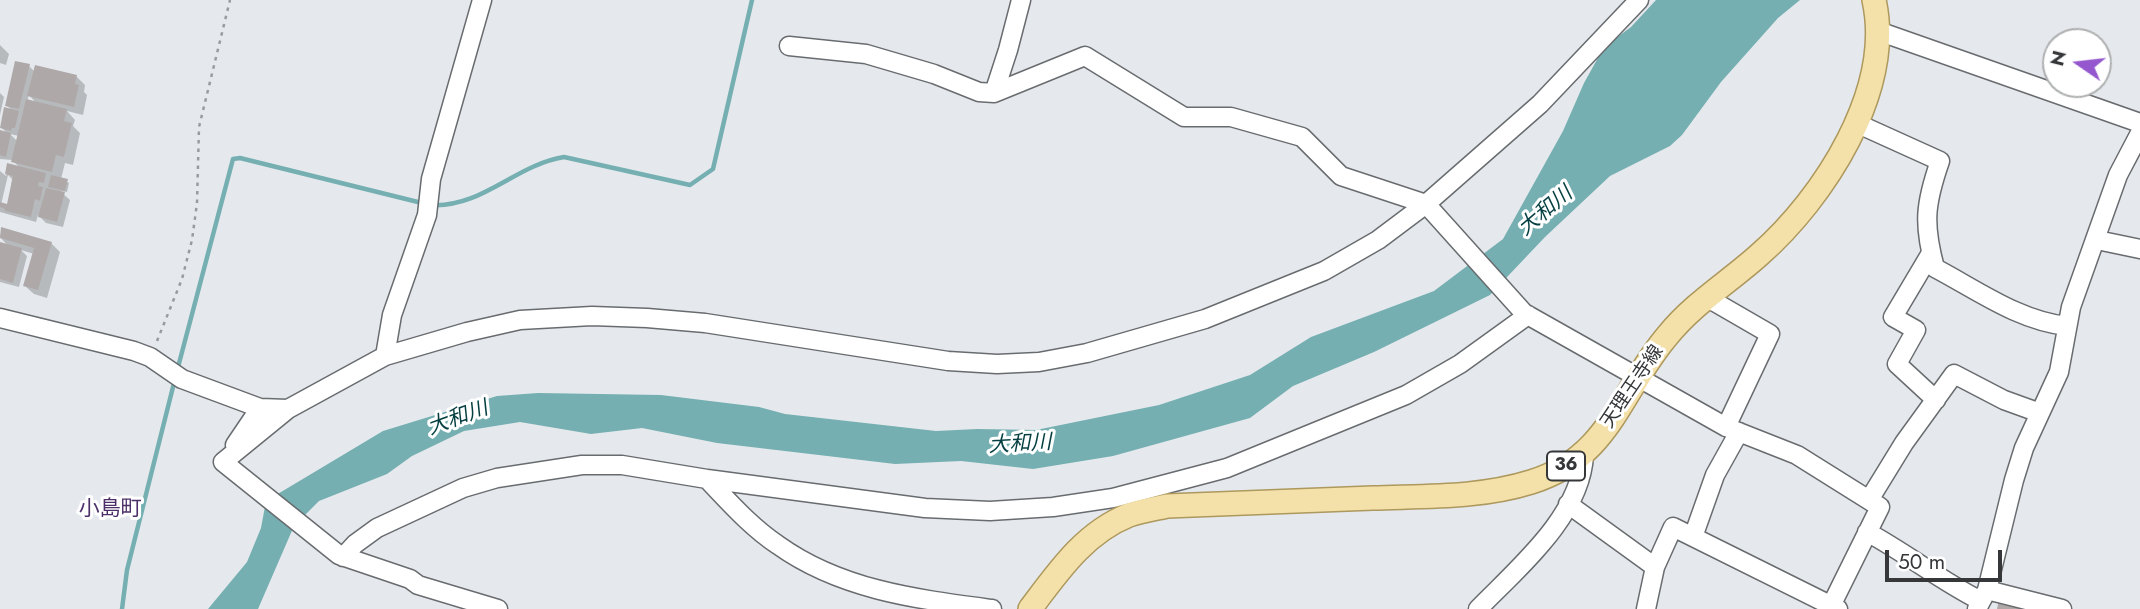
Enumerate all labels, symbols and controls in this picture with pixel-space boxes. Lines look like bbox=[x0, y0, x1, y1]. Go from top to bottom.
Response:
north arrow bbox=[2042, 28, 2112, 98]
text: N bbox=[2043, 48, 2073, 69]
water label: 大和川 bbox=[1514, 182, 1578, 242]
street label: 天理王寺線 bbox=[1597, 341, 1669, 433]
water label: 大和川 bbox=[424, 396, 492, 442]
water label: 大和川 bbox=[988, 431, 1052, 459]
road number: 36 bbox=[1547, 452, 1585, 480]
district label: 小島町 bbox=[79, 497, 141, 523]
scale bar bbox=[1888, 536, 2005, 580]
text: 50 m bbox=[1898, 547, 1945, 577]

